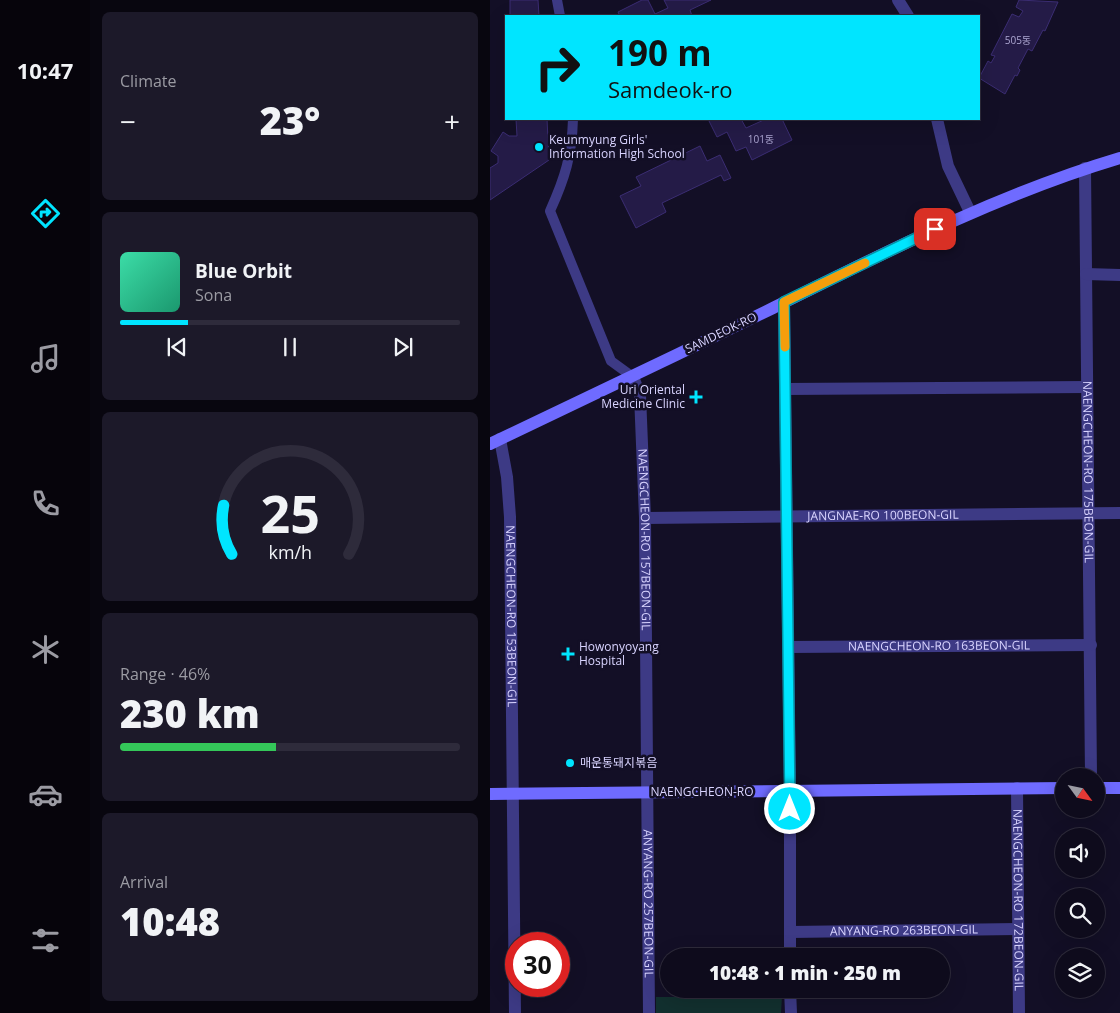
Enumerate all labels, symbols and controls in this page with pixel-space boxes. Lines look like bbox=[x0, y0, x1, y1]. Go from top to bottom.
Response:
text: 190 m bbox=[608, 29, 712, 76]
house number: 505동 bbox=[1005, 33, 1031, 47]
icon: right bbox=[525, 35, 590, 100]
text: 10:47 bbox=[17, 55, 73, 85]
text: Climate bbox=[120, 70, 177, 92]
text: Samdeok-ro bbox=[608, 74, 733, 104]
text: 23° bbox=[260, 94, 320, 146]
text: − bbox=[120, 102, 136, 140]
text: + bbox=[444, 102, 460, 140]
place label: Keunmyung Girls' Information High School bbox=[549, 131, 685, 162]
house number: 101동 bbox=[748, 132, 774, 146]
marker: Keunmyung Girls' Information High School bbox=[533, 141, 545, 153]
icon: directions bbox=[28, 196, 63, 231]
pin bbox=[914, 208, 956, 250]
icon: arrive bbox=[921, 215, 949, 243]
text: Blue Orbit bbox=[195, 258, 292, 284]
text: Sona bbox=[195, 284, 232, 306]
street label: SAMDEOK-RO bbox=[682, 308, 759, 357]
icon: previous bbox=[163, 333, 191, 361]
icon: pause bbox=[276, 333, 304, 361]
icon: next bbox=[389, 333, 417, 361]
icon: music bbox=[28, 341, 63, 376]
place label: Uri Oriental Medicine Clinic bbox=[601, 381, 685, 412]
street label: NAENGCHEON-RO 175BEON-GIL bbox=[1079, 381, 1098, 563]
marker: Uri Oriental Medicine Clinic bbox=[689, 390, 703, 404]
street label: NAENGCHEON-RO 157BEON-GIL bbox=[634, 448, 655, 631]
text: 25 bbox=[260, 477, 320, 548]
icon: phone bbox=[28, 486, 63, 521]
street label: JANGNAE-RO 100BEON-GIL bbox=[806, 506, 959, 524]
street label: NAENGCHEON-RO 153BEON-GIL bbox=[502, 525, 521, 707]
text: km/h bbox=[268, 540, 312, 564]
icon: climate bbox=[28, 632, 63, 667]
street label: NAENGCHEON-RO 163BEON-GIL bbox=[848, 636, 1030, 655]
place label: Howonyoyang Hospital bbox=[579, 638, 659, 669]
marker: Howonyoyang Hospital bbox=[561, 647, 575, 661]
text: Range · 46% bbox=[120, 663, 210, 685]
text: 230 km bbox=[120, 687, 260, 739]
place label: 매운통돼지볶음 bbox=[580, 754, 657, 771]
marker: 매운통돼지볶음 bbox=[564, 757, 576, 769]
north arrow bbox=[1055, 768, 1105, 818]
map controls bbox=[1055, 768, 1105, 998]
icon: car bbox=[28, 777, 63, 812]
position arrow bbox=[763, 782, 815, 834]
street label: NAENGCHEON-RO bbox=[650, 783, 754, 800]
street label: NAENGCHEON-RO 172BEON-GIL bbox=[1009, 809, 1028, 991]
button: sound bbox=[1055, 828, 1105, 878]
street label: ANYANG-RO 257BEON-GIL bbox=[640, 829, 658, 978]
text: Arrival bbox=[120, 871, 168, 893]
button: search bbox=[1055, 888, 1105, 938]
text: 10:48 bbox=[120, 895, 220, 947]
street label: ANYANG-RO 263BEON-GIL bbox=[830, 921, 978, 939]
icon: filters bbox=[28, 923, 63, 958]
speed limit sign: 30 bbox=[505, 932, 570, 997]
button: layers bbox=[1055, 948, 1105, 998]
text: 10:48 · 1 min · 250 m bbox=[709, 960, 901, 986]

